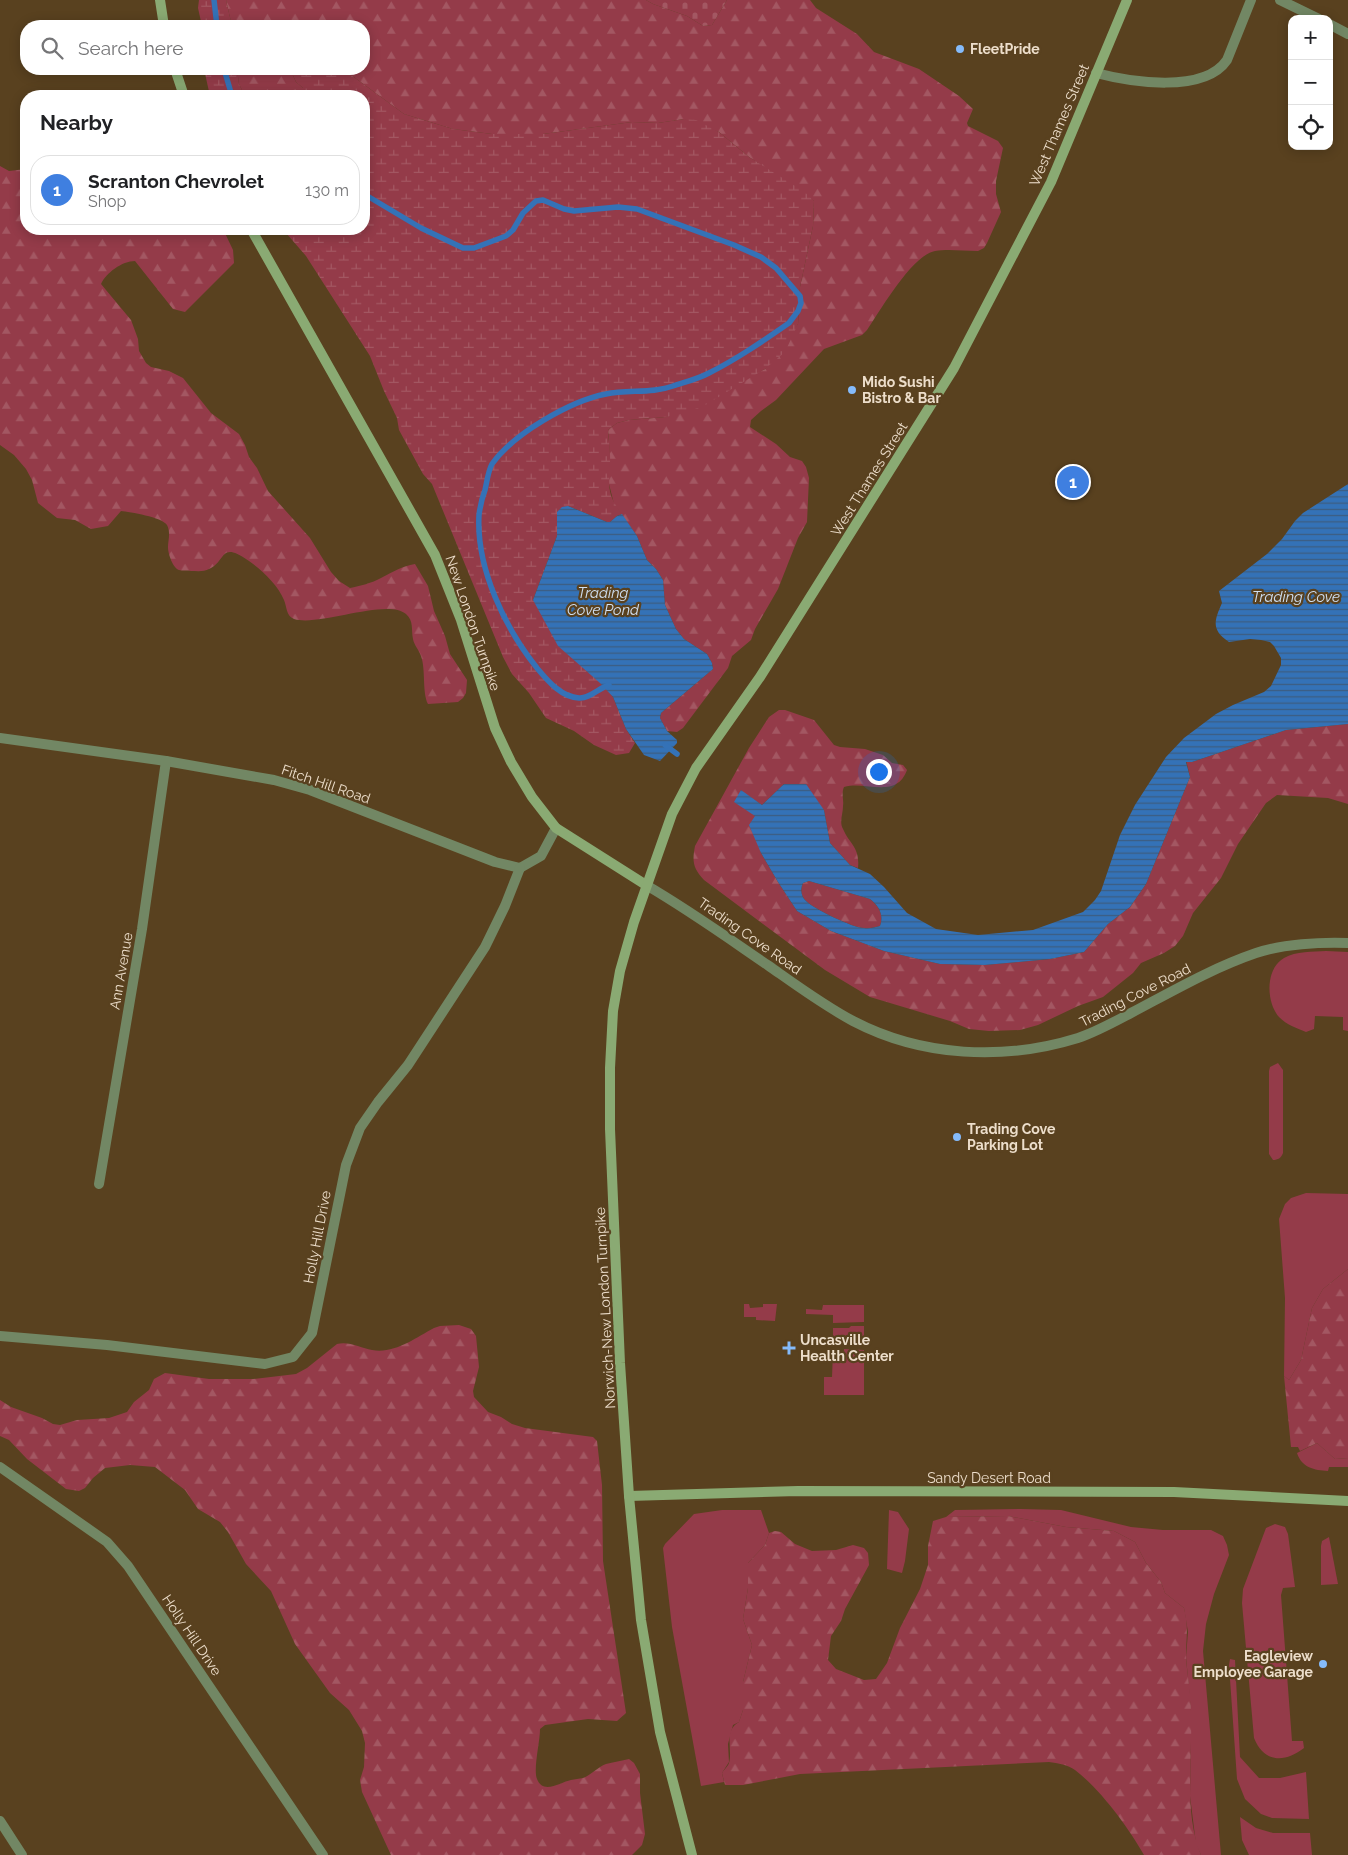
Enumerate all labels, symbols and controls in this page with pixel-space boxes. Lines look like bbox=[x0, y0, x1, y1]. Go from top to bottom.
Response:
map controls bbox=[1288, 15, 1333, 150]
button: + bbox=[1288, 15, 1333, 60]
search box bbox=[20, 20, 370, 75]
icon: search bbox=[38, 34, 66, 62]
text: Search here bbox=[78, 37, 184, 59]
place label: FleetPride bbox=[970, 41, 1040, 57]
marker: FleetPride bbox=[954, 43, 966, 55]
button: − bbox=[1288, 60, 1333, 105]
street label: West Thames Street bbox=[1026, 61, 1092, 188]
button: locate bbox=[1288, 105, 1333, 150]
text: Nearby bbox=[40, 110, 113, 135]
text: Scranton Chevrolet bbox=[88, 170, 264, 192]
text: 1 bbox=[53, 181, 61, 200]
text: 130 m bbox=[305, 181, 349, 200]
text: Shop bbox=[88, 192, 126, 211]
place label: Mido Sushi Bistro & Bar bbox=[862, 374, 941, 406]
marker: Mido Sushi Bistro & Bar bbox=[846, 384, 858, 396]
street label: West Thames Street bbox=[827, 419, 911, 539]
pin: 1 bbox=[1057, 463, 1089, 501]
street label: New London Turnpike bbox=[442, 553, 504, 693]
water label: Trading Cove Pond bbox=[567, 584, 640, 619]
water label: Trading Cove bbox=[1252, 588, 1340, 606]
your location bbox=[866, 759, 892, 785]
street label: Fitch Hill Road bbox=[279, 761, 373, 807]
street label: Trading Cove Road bbox=[695, 894, 805, 978]
street label: Ann Avenue bbox=[106, 931, 136, 1011]
street label: Trading Cove Road bbox=[1077, 960, 1193, 1030]
place label: Trading Cove Parking Lot bbox=[967, 1121, 1056, 1153]
marker: Trading Cove Parking Lot bbox=[951, 1131, 963, 1143]
street label: Holly Hill Drive bbox=[300, 1189, 334, 1285]
street label: Norwich-New London Turnpike bbox=[592, 1207, 618, 1409]
place label: Uncasville Health Center bbox=[800, 1332, 894, 1364]
marker: Uncasville Health Center bbox=[782, 1341, 796, 1355]
street label: Sandy Desert Road bbox=[927, 1470, 1051, 1486]
street label: Holly Hill Drive bbox=[159, 1591, 225, 1679]
place label: Eagleview Employee Garage bbox=[1194, 1648, 1314, 1680]
marker: Eagleview Employee Garage bbox=[1317, 1658, 1329, 1670]

